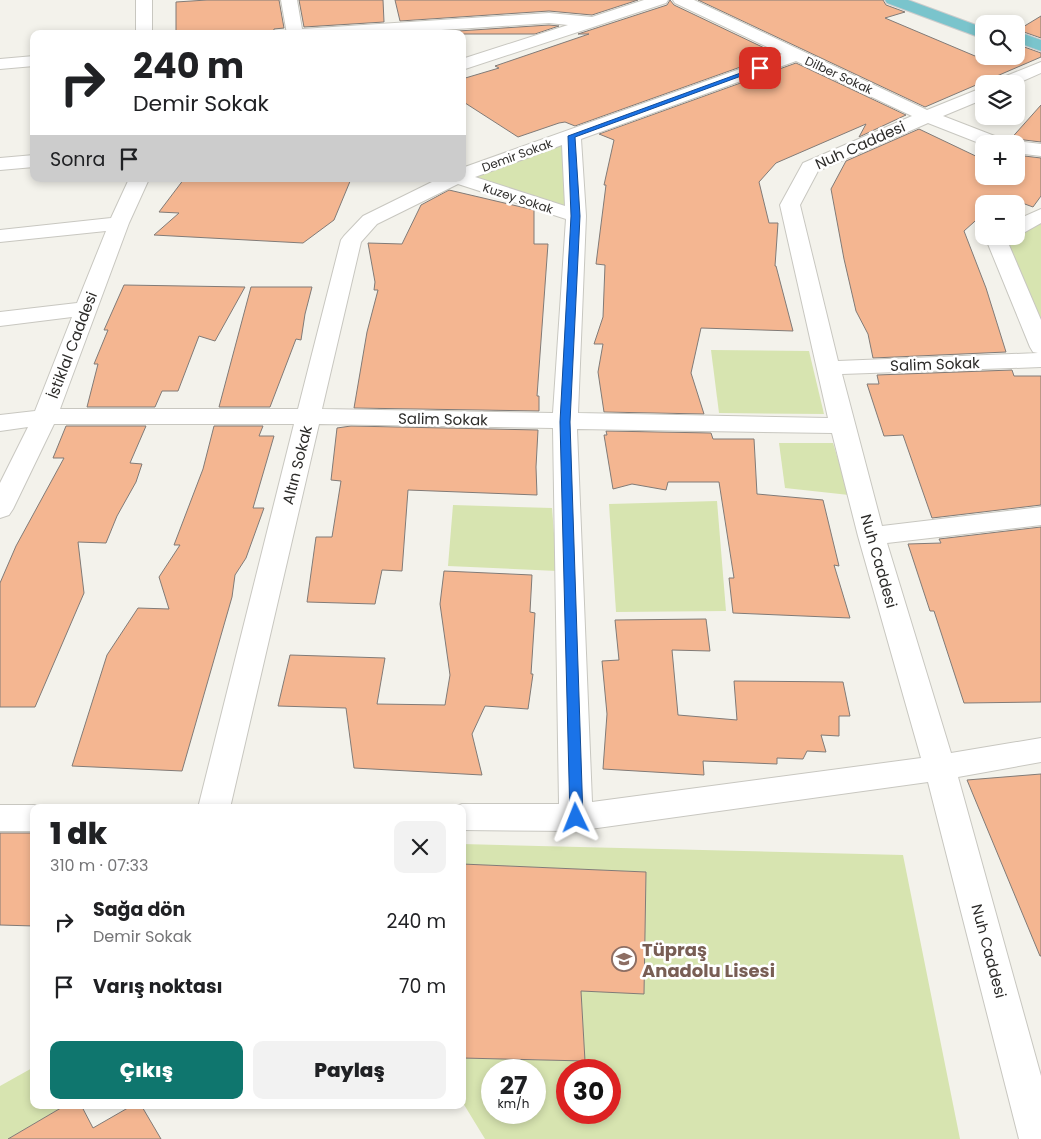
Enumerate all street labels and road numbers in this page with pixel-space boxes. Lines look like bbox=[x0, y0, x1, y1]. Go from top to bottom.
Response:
street label: Dilber Sokak bbox=[802, 52, 876, 98]
street label: Nuh Caddesi bbox=[812, 116, 908, 174]
street label: Demir Sokak bbox=[479, 134, 555, 176]
street label: Kuzey Sokak bbox=[481, 179, 556, 218]
street label: İstiklal Caddesi bbox=[42, 289, 102, 401]
street label: Salim Sokak bbox=[890, 352, 980, 376]
street label: Salim Sokak bbox=[398, 408, 488, 430]
street label: Altın Sokak bbox=[277, 423, 317, 507]
street label: Nuh Caddesi bbox=[856, 512, 902, 610]
street label: Nuh Caddesi bbox=[966, 902, 1012, 1000]

